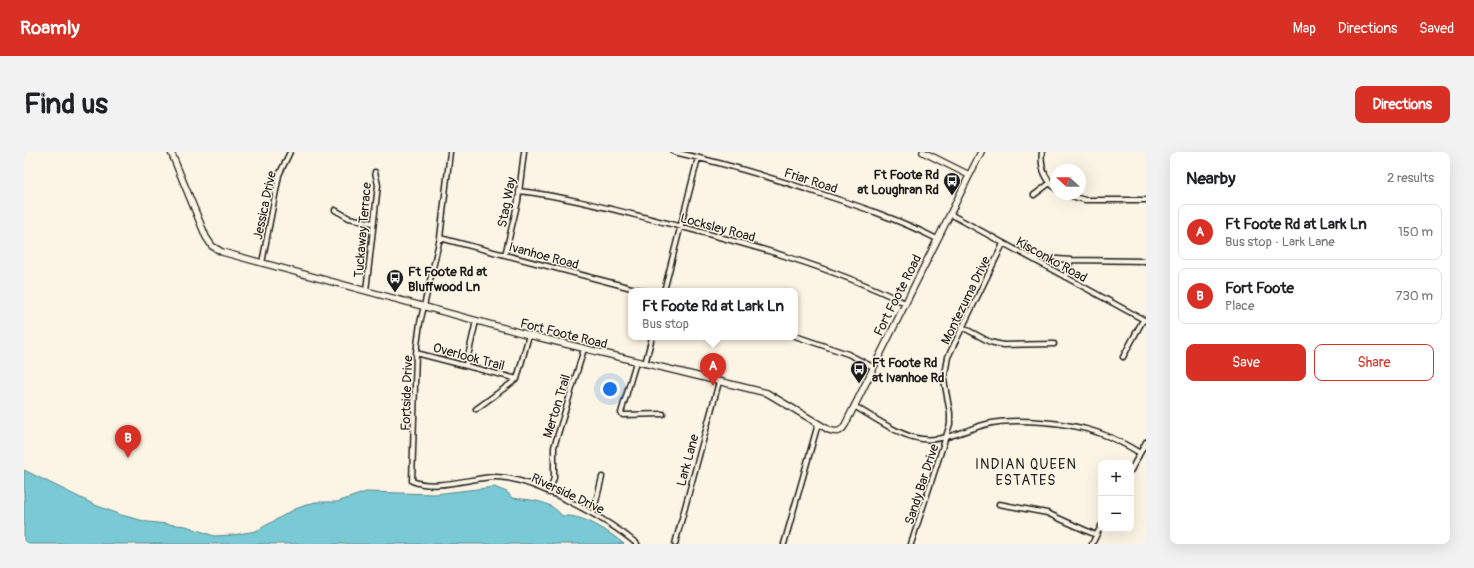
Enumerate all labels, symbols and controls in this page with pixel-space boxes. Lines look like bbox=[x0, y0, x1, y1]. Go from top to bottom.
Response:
text: Roamly bbox=[20, 16, 80, 40]
text: Map bbox=[1293, 20, 1316, 37]
text: Directions bbox=[1338, 20, 1397, 37]
text: Saved bbox=[1419, 20, 1454, 37]
button: Directions bbox=[1355, 86, 1450, 123]
text: Find us bbox=[24, 87, 108, 122]
north arrow bbox=[1050, 164, 1086, 200]
street label: Friar Road bbox=[782, 165, 839, 197]
place label: Ft Foote Rd at Loughran Rd bbox=[857, 167, 939, 198]
text: Nearby bbox=[1186, 168, 1235, 189]
street label: Jessica Drive bbox=[250, 169, 280, 241]
text: 2 results bbox=[1387, 170, 1434, 186]
bus stop icon: Ft Foote Rd at Loughran Rd bbox=[942, 171, 962, 196]
street label: Stag Way bbox=[494, 175, 520, 229]
street label: Tuckaway Terrace bbox=[351, 181, 375, 279]
street label: Locksley Road bbox=[679, 210, 757, 246]
text: Ft Foote Rd at Lark Ln bbox=[1225, 215, 1367, 234]
text: A bbox=[1196, 224, 1204, 240]
text: 150 m bbox=[1398, 224, 1433, 240]
street label: Kisconko Road bbox=[1013, 234, 1090, 286]
text: Bus stop · Lark Lane bbox=[1225, 234, 1335, 250]
street label: Ivanhoe Road bbox=[507, 239, 580, 273]
street label: Fort Foote Road bbox=[870, 252, 925, 339]
street label: Montezuma Drive bbox=[938, 253, 994, 347]
place label: Ft Foote Rd at Bluffwood Ln bbox=[408, 264, 488, 295]
bus stop icon: Ft Foote Rd at Bluffwood Ln bbox=[385, 268, 405, 293]
text: Fort Foote bbox=[1225, 279, 1294, 298]
popup bbox=[628, 288, 798, 340]
text: B bbox=[1196, 288, 1204, 304]
text: 730 m bbox=[1396, 288, 1433, 304]
text: Ft Foote Rd at Lark Ln bbox=[642, 297, 784, 316]
text: Place bbox=[1225, 298, 1254, 314]
street label: Fort Foote Road bbox=[518, 315, 609, 353]
text: Bus stop bbox=[642, 316, 689, 332]
street label: Overlook Trail bbox=[431, 340, 506, 374]
button: Save bbox=[1186, 344, 1306, 381]
button: Share bbox=[1314, 344, 1434, 381]
pin: A bbox=[700, 353, 726, 386]
street label: Fortside Drive bbox=[398, 354, 416, 431]
place label: Ft Foote Rd at Ivanhoe Rd bbox=[872, 355, 944, 386]
bus stop icon: Ft Foote Rd at Ivanhoe Rd bbox=[849, 359, 869, 384]
street label: Merton Trail bbox=[540, 373, 574, 440]
your location bbox=[600, 379, 620, 399]
pin: B bbox=[115, 425, 141, 458]
street label: Lark Lane bbox=[673, 432, 703, 488]
street label: Sandy Bar Drive bbox=[901, 441, 943, 527]
district label: INDIAN QUEEN ESTATES bbox=[975, 456, 1077, 489]
map controls bbox=[1098, 460, 1134, 532]
button: + bbox=[1098, 460, 1134, 496]
street label: Riverside Drive bbox=[529, 470, 607, 518]
button: − bbox=[1098, 496, 1134, 532]

